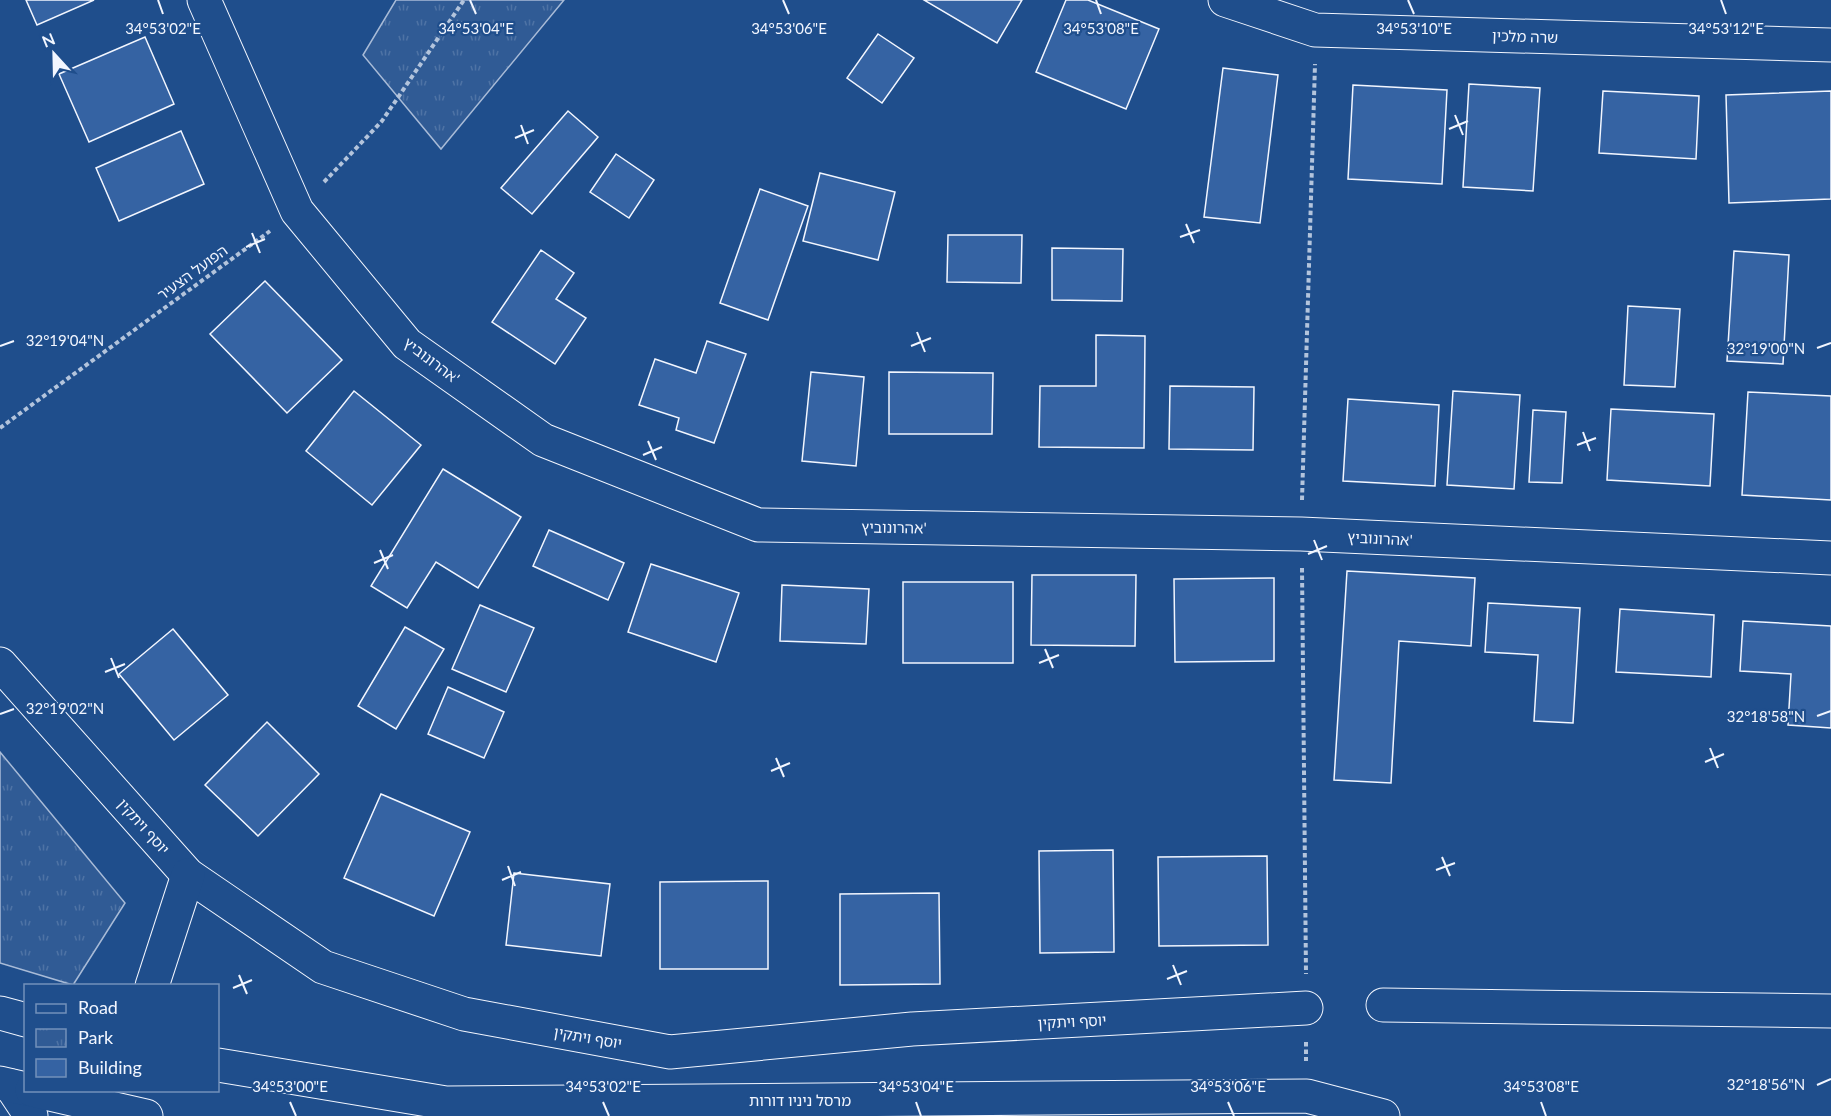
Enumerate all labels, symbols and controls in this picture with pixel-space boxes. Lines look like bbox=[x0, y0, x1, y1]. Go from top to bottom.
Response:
text: 34°53'02"E bbox=[125, 19, 201, 37]
text: 34°53'04"E bbox=[438, 19, 514, 37]
text: 34°53'06"E bbox=[751, 19, 827, 37]
text: 34°53'08"E bbox=[1063, 19, 1139, 37]
text: 34°53'10"E bbox=[1376, 19, 1452, 37]
text: 34°53'12"E bbox=[1688, 19, 1764, 37]
north arrow bbox=[24, 24, 84, 84]
street label: שרה מלכין bbox=[1492, 26, 1558, 46]
text: N bbox=[39, 29, 57, 51]
street label: הפועל הצעיר bbox=[153, 241, 231, 303]
text: 32°19'04"N bbox=[26, 331, 104, 349]
street label: אהרונוביץ' bbox=[400, 333, 464, 387]
text: 32°19'00"N bbox=[1727, 339, 1805, 357]
street label: אהרונוביץ' bbox=[861, 517, 927, 537]
street label: אהרונוביץ' bbox=[1347, 527, 1413, 549]
text: 32°19'02"N bbox=[26, 699, 104, 717]
text: 32°18'58"N bbox=[1727, 707, 1805, 725]
street label: יוסף ויתקין bbox=[114, 794, 174, 858]
legend bbox=[24, 984, 219, 1092]
text: Road bbox=[78, 996, 118, 1018]
street label: יוסף ויתקין bbox=[1037, 1010, 1107, 1032]
street label: יוסף ויתקין bbox=[553, 1022, 623, 1052]
text: Park bbox=[78, 1026, 114, 1048]
text: Building bbox=[78, 1056, 142, 1078]
text: 32°18'56"N bbox=[1727, 1075, 1805, 1093]
text: 34°53'00"E bbox=[252, 1077, 328, 1095]
text: 34°53'02"E bbox=[565, 1077, 641, 1095]
text: 34°53'04"E bbox=[878, 1077, 954, 1095]
text: 34°53'06"E bbox=[1190, 1077, 1266, 1095]
text: 34°53'08"E bbox=[1503, 1077, 1579, 1095]
street label: מרסל ניניו דורות bbox=[749, 1091, 851, 1109]

